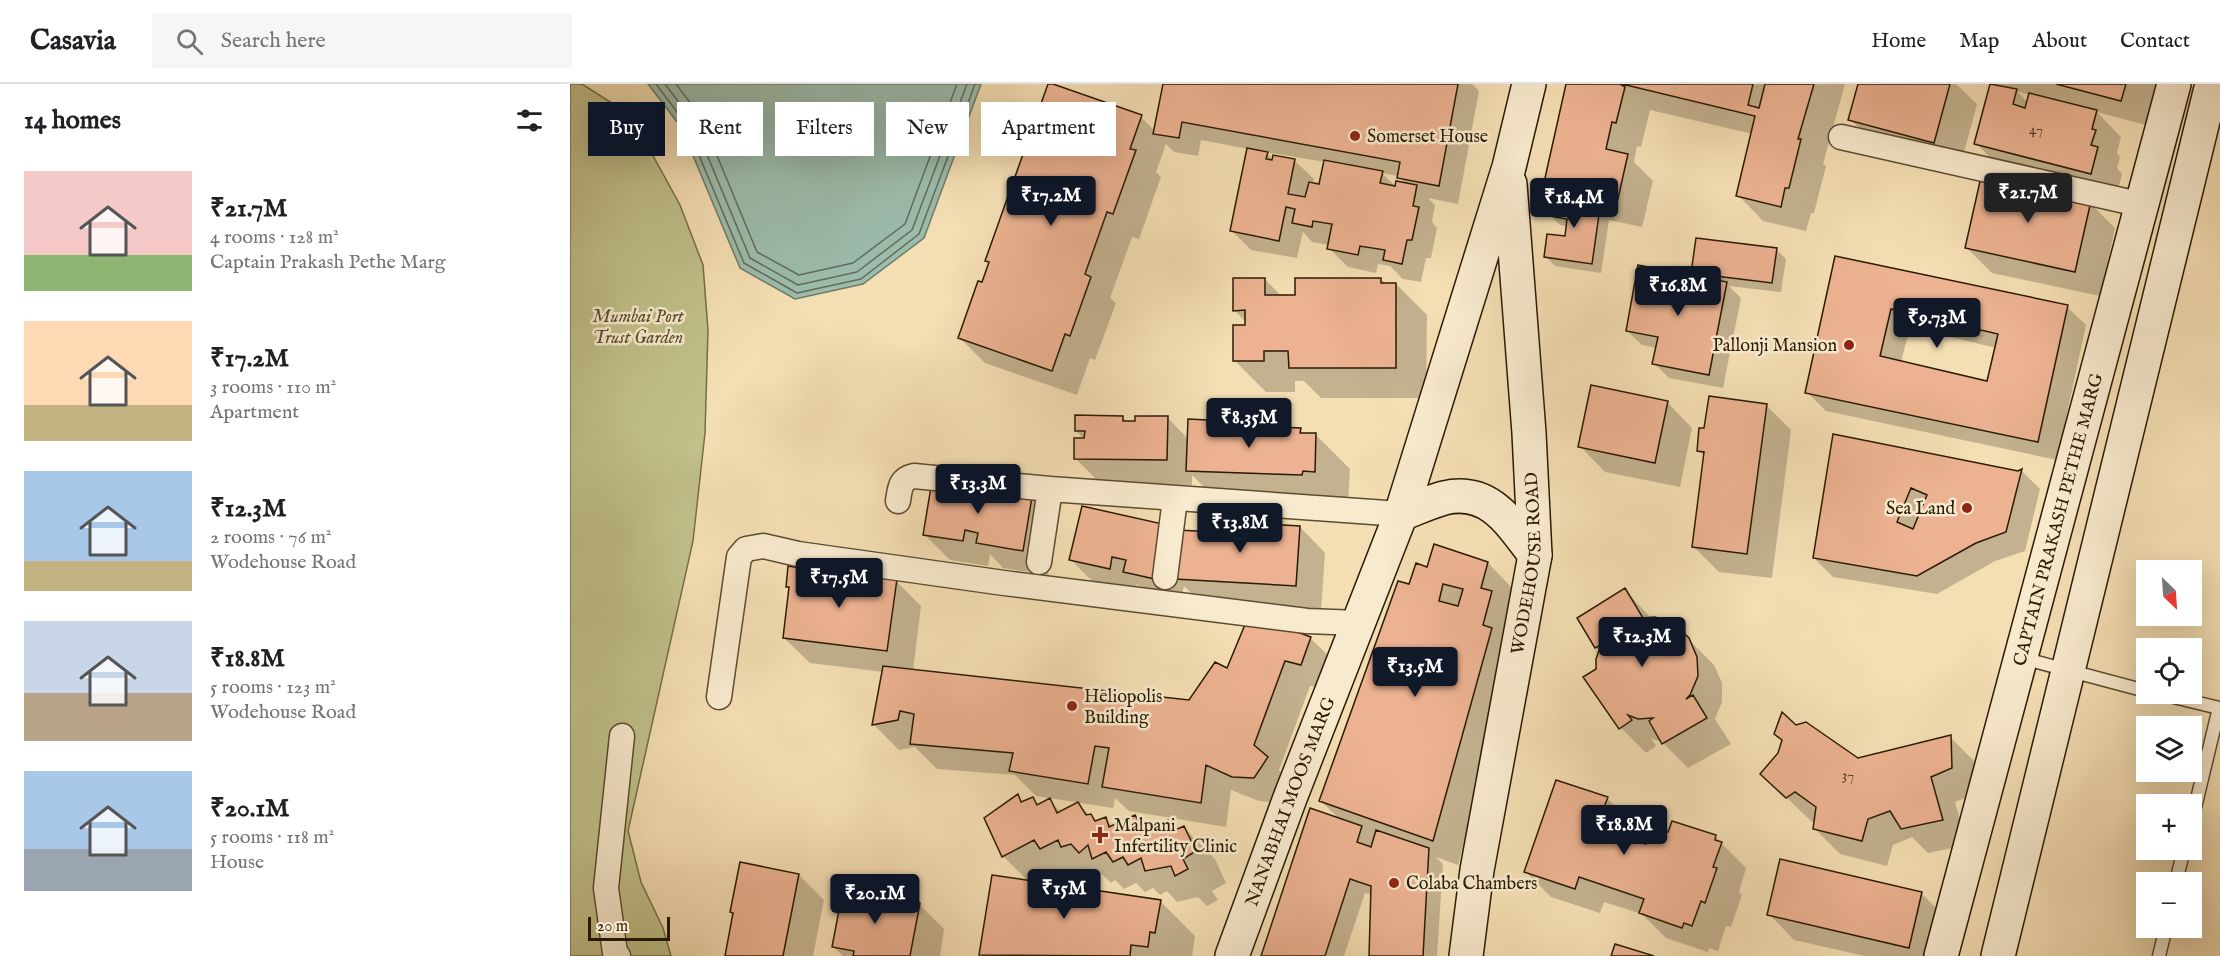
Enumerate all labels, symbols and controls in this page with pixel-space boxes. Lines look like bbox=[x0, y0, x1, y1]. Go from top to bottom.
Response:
search box bbox=[152, 14, 572, 68]
text: Casavia bbox=[30, 24, 116, 59]
icon: search bbox=[173, 25, 206, 58]
text: Search here bbox=[221, 27, 326, 55]
text: Home bbox=[1871, 28, 1926, 55]
text: Map bbox=[1959, 28, 1999, 55]
text: About bbox=[2032, 28, 2087, 55]
text: Contact bbox=[2120, 28, 2190, 55]
chip: Buy bbox=[588, 102, 665, 156]
chip: Rent bbox=[677, 102, 763, 156]
chip: Filters bbox=[775, 102, 874, 156]
chip: New bbox=[886, 102, 969, 156]
chip: Apartment bbox=[981, 102, 1116, 156]
text: 14 homes bbox=[24, 104, 121, 137]
icon: filters bbox=[513, 104, 546, 137]
house number: 47 bbox=[2029, 120, 2043, 139]
place label: Somerset House bbox=[1367, 126, 1488, 149]
marker: Somerset House bbox=[1348, 129, 1362, 143]
pin: ₹21.7M bbox=[1979, 173, 2077, 224]
pin: ₹17.2M bbox=[1002, 176, 1100, 227]
pin: ₹18.4M bbox=[1525, 178, 1623, 229]
text: ₹21.7M bbox=[1998, 180, 2058, 205]
text: ₹17.2M bbox=[1021, 183, 1081, 208]
text: ₹18.4M bbox=[1544, 185, 1604, 210]
text: ₹21.7M bbox=[210, 192, 288, 225]
icon: home bbox=[72, 195, 144, 267]
text: 4 rooms · 128 m² bbox=[210, 225, 339, 250]
text: Captain Prakash Pethe Marg bbox=[210, 250, 446, 275]
pin: ₹16.8M bbox=[1629, 266, 1727, 317]
text: ₹16.8M bbox=[1649, 273, 1707, 298]
pin: ₹9.73M bbox=[1888, 298, 1986, 349]
text: ₹9.73M bbox=[1907, 305, 1967, 330]
park label: Mumbai Port Trust Garden bbox=[592, 306, 685, 350]
place label: Pallonji Mansion bbox=[1712, 335, 1837, 358]
marker: Pallonji Mansion bbox=[1842, 338, 1856, 352]
text: ₹17.2M bbox=[210, 342, 289, 375]
icon: home bbox=[72, 345, 144, 417]
street label: CAPTAIN PRAKASH PETHE MARG bbox=[2009, 370, 2109, 669]
text: 3 rooms · 110 m² bbox=[210, 375, 336, 400]
pin: ₹8.35M bbox=[1200, 398, 1298, 449]
text: Apartment bbox=[210, 400, 299, 425]
text: ₹8.35M bbox=[1220, 405, 1278, 430]
pin: ₹13.3M bbox=[929, 464, 1027, 515]
text: ₹13.3M bbox=[950, 471, 1006, 496]
street label: WODEHOUSE ROAD bbox=[1507, 472, 1548, 657]
text: ₹12.3M bbox=[210, 492, 287, 525]
icon: home bbox=[72, 495, 144, 567]
place label: Sea Land bbox=[1886, 498, 1955, 521]
marker: Sea Land bbox=[1960, 501, 1974, 515]
pin: ₹13.8M bbox=[1191, 503, 1289, 554]
text: ₹13.8M bbox=[1211, 510, 1269, 535]
text: 2 rooms · 76 m² bbox=[210, 525, 331, 550]
text: Wodehouse Road bbox=[210, 550, 356, 575]
pin: ₹17.5M bbox=[790, 558, 888, 609]
north arrow bbox=[2136, 560, 2202, 626]
map controls bbox=[2136, 560, 2202, 938]
text: ₹17.5M bbox=[810, 565, 868, 590]
pin: ₹12.3M bbox=[1593, 617, 1691, 668]
text: ₹12.3M bbox=[1613, 624, 1671, 649]
button: locate bbox=[2136, 638, 2202, 704]
text: ₹18.8M bbox=[210, 642, 285, 675]
icon: home bbox=[72, 645, 144, 717]
pin: ₹13.5M bbox=[1366, 647, 1464, 698]
text: ₹13.5M bbox=[1387, 654, 1443, 679]
text: 5 rooms · 123 m² bbox=[210, 675, 336, 700]
place label: Heliopolis Building bbox=[1084, 686, 1162, 730]
street label: NANABHAI MOOS MARG bbox=[1241, 693, 1342, 910]
marker: Heliopolis Building bbox=[1065, 699, 1079, 713]
text: Wodehouse Road bbox=[210, 700, 356, 725]
button: layers bbox=[2136, 716, 2202, 782]
house number: 37 bbox=[1842, 766, 1854, 785]
text: ₹20.1M bbox=[210, 792, 290, 825]
button: + bbox=[2136, 794, 2202, 860]
icon: home bbox=[72, 795, 144, 867]
pin: ₹18.8M bbox=[1575, 805, 1673, 856]
text: ₹18.8M bbox=[1595, 812, 1653, 837]
place label: Malpani Infertility Clinic bbox=[1114, 815, 1237, 859]
text: 5 rooms · 118 m² bbox=[210, 825, 334, 850]
marker: Malpani Infertility Clinic bbox=[1091, 826, 1109, 844]
text: House bbox=[210, 850, 264, 875]
pin: ₹15M bbox=[1028, 869, 1100, 920]
button: − bbox=[2136, 872, 2202, 938]
place label: Colaba Chambers bbox=[1406, 873, 1537, 896]
pin: ₹20.1M bbox=[826, 874, 924, 925]
text: ₹15M bbox=[1042, 876, 1086, 901]
marker: Colaba Chambers bbox=[1387, 876, 1401, 890]
text: ₹20.1M bbox=[844, 881, 906, 906]
scale bar bbox=[588, 914, 670, 942]
text: 20 m bbox=[597, 917, 628, 937]

